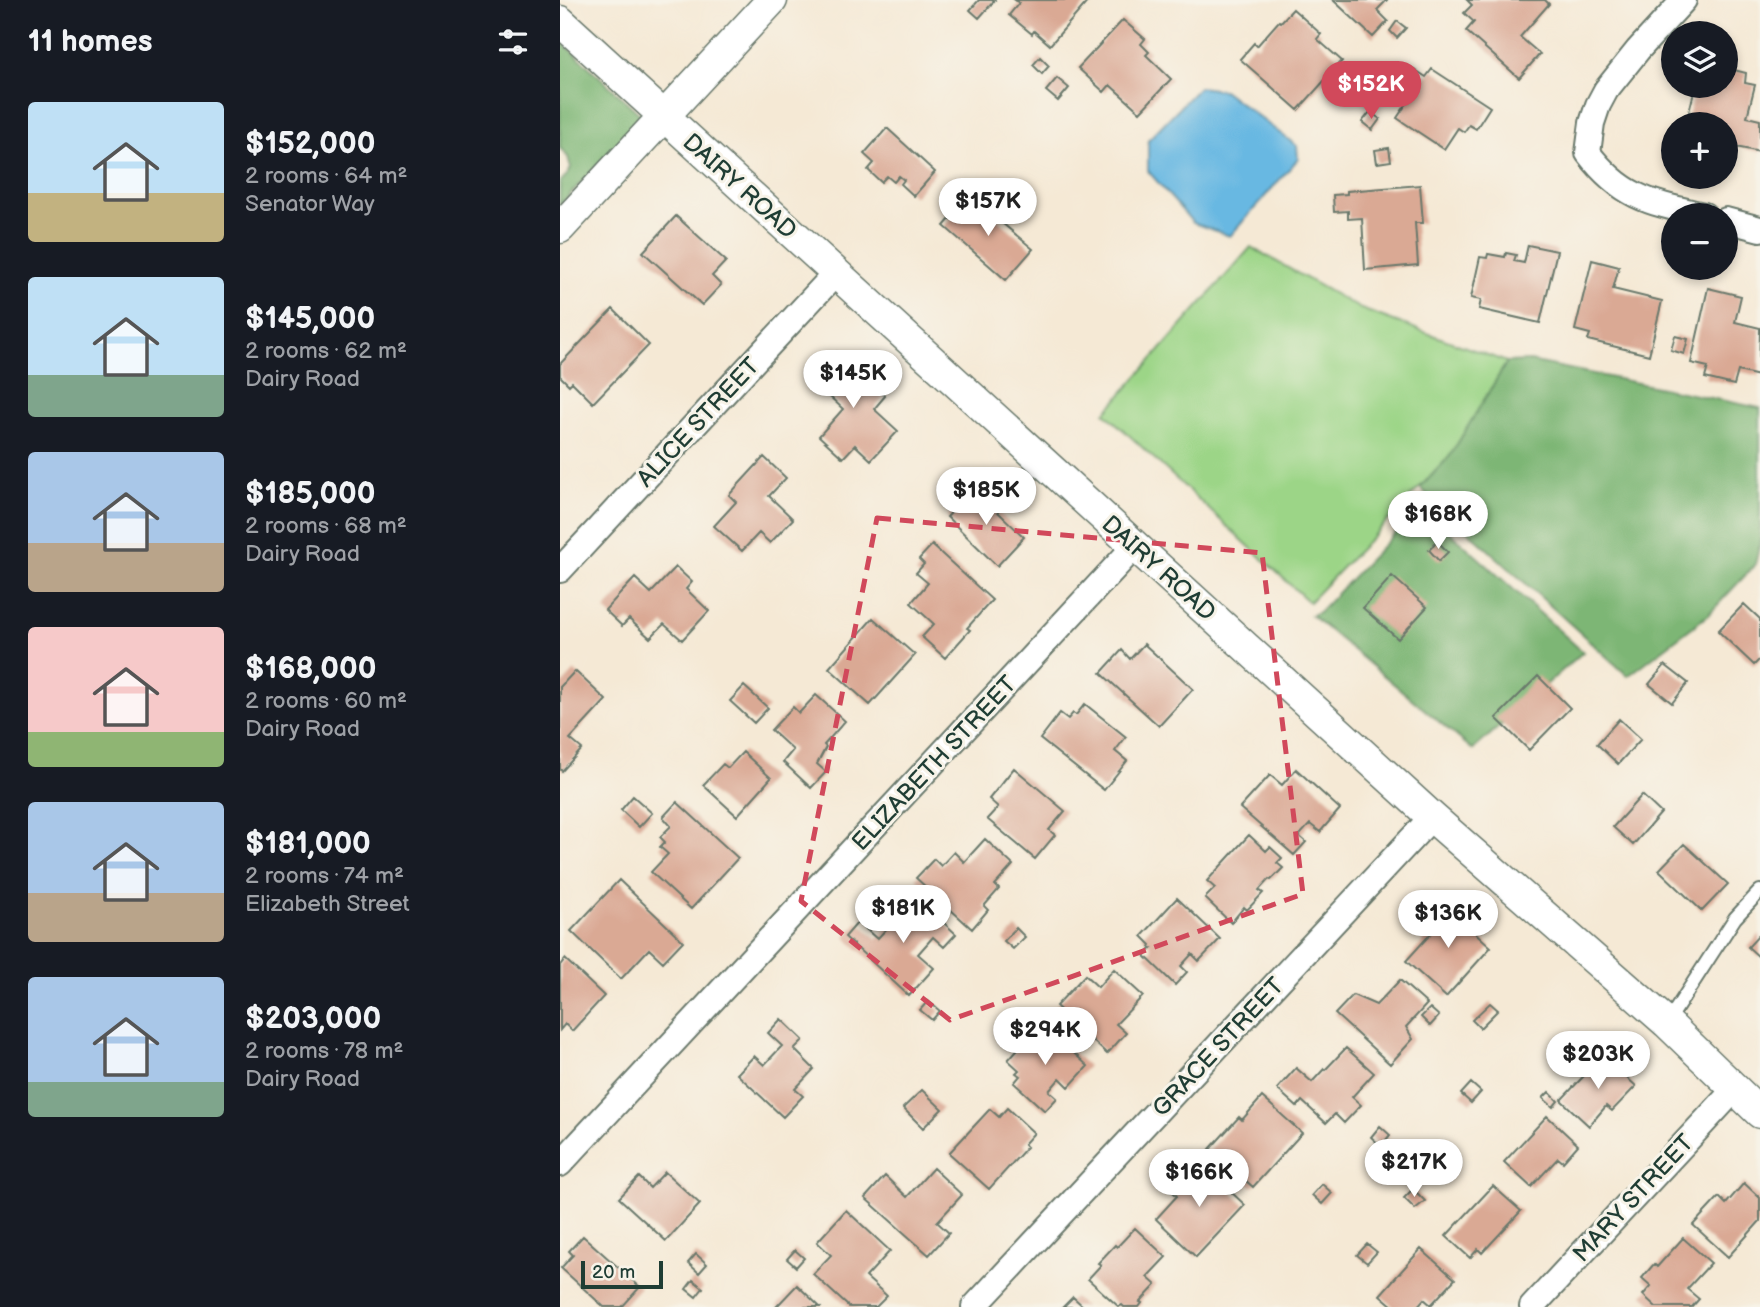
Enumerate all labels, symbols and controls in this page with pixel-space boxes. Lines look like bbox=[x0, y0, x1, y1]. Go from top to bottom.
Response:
map controls bbox=[1661, 21, 1738, 280]
button: layers bbox=[1661, 21, 1738, 98]
icon: filters bbox=[494, 23, 532, 61]
text: 11 homes bbox=[28, 24, 152, 60]
pin: $152K bbox=[1322, 61, 1420, 121]
text: $152K bbox=[1337, 70, 1405, 98]
button: + bbox=[1661, 112, 1738, 189]
text: $152,000 bbox=[245, 126, 375, 162]
street label: DAIRY ROAD bbox=[677, 128, 803, 245]
icon: home bbox=[84, 130, 168, 214]
text: 2 rooms · 64 m² bbox=[245, 162, 407, 190]
pin: $157K bbox=[939, 178, 1037, 238]
text: $157K bbox=[955, 187, 1021, 215]
text: Senator Way bbox=[245, 190, 375, 218]
button: − bbox=[1661, 203, 1738, 280]
text: $145,000 bbox=[245, 301, 375, 337]
icon: home bbox=[84, 305, 168, 389]
text: 2 rooms · 62 m² bbox=[245, 337, 407, 365]
pin: $145K bbox=[804, 350, 902, 410]
street label: ALICE STREET bbox=[631, 351, 766, 493]
text: $145K bbox=[819, 359, 887, 387]
text: Dairy Road bbox=[245, 365, 360, 393]
pin: $185K bbox=[937, 468, 1035, 527]
text: $185,000 bbox=[245, 476, 375, 512]
text: $185K bbox=[952, 476, 1020, 504]
icon: home bbox=[84, 480, 168, 564]
pin: $168K bbox=[1389, 491, 1487, 551]
text: $168K bbox=[1404, 500, 1472, 528]
street label: DAIRY ROAD bbox=[1096, 510, 1222, 627]
text: 2 rooms · 68 m² bbox=[245, 512, 407, 540]
text: Dairy Road bbox=[245, 540, 360, 568]
text: $168,000 bbox=[245, 651, 376, 687]
icon: home bbox=[84, 655, 168, 739]
street label: ELIZABETH STREET bbox=[846, 670, 1023, 857]
text: 2 rooms · 60 m² bbox=[245, 687, 407, 715]
text: Dairy Road bbox=[245, 715, 360, 743]
text: $181,000 bbox=[245, 826, 371, 862]
icon: home bbox=[84, 830, 168, 914]
text: 2 rooms · 74 m² bbox=[245, 862, 404, 890]
pin: $181K bbox=[854, 886, 952, 945]
text: Elizabeth Street bbox=[245, 890, 410, 918]
pin: $136K bbox=[1399, 890, 1497, 950]
text: $181K bbox=[871, 894, 935, 922]
text: $136K bbox=[1414, 899, 1482, 927]
street label: GRACE STREET bbox=[1147, 971, 1291, 1123]
text: $203,000 bbox=[245, 1001, 381, 1037]
icon: home bbox=[84, 1005, 168, 1089]
pin: $294K bbox=[996, 1007, 1094, 1067]
text: $294K bbox=[1009, 1016, 1081, 1044]
pin: $203K bbox=[1549, 1032, 1647, 1091]
text: 2 rooms · 78 m² bbox=[245, 1037, 403, 1065]
text: $203K bbox=[1562, 1040, 1634, 1068]
text: Dairy Road bbox=[245, 1065, 360, 1093]
street label: MARY STREET bbox=[1567, 1128, 1700, 1268]
pin: $217K bbox=[1365, 1140, 1463, 1199]
text: $217K bbox=[1381, 1148, 1447, 1176]
pin: $166K bbox=[1150, 1150, 1248, 1209]
text: $166K bbox=[1165, 1158, 1233, 1186]
scale bar bbox=[581, 1258, 663, 1290]
text: 20 m bbox=[592, 1261, 635, 1284]

